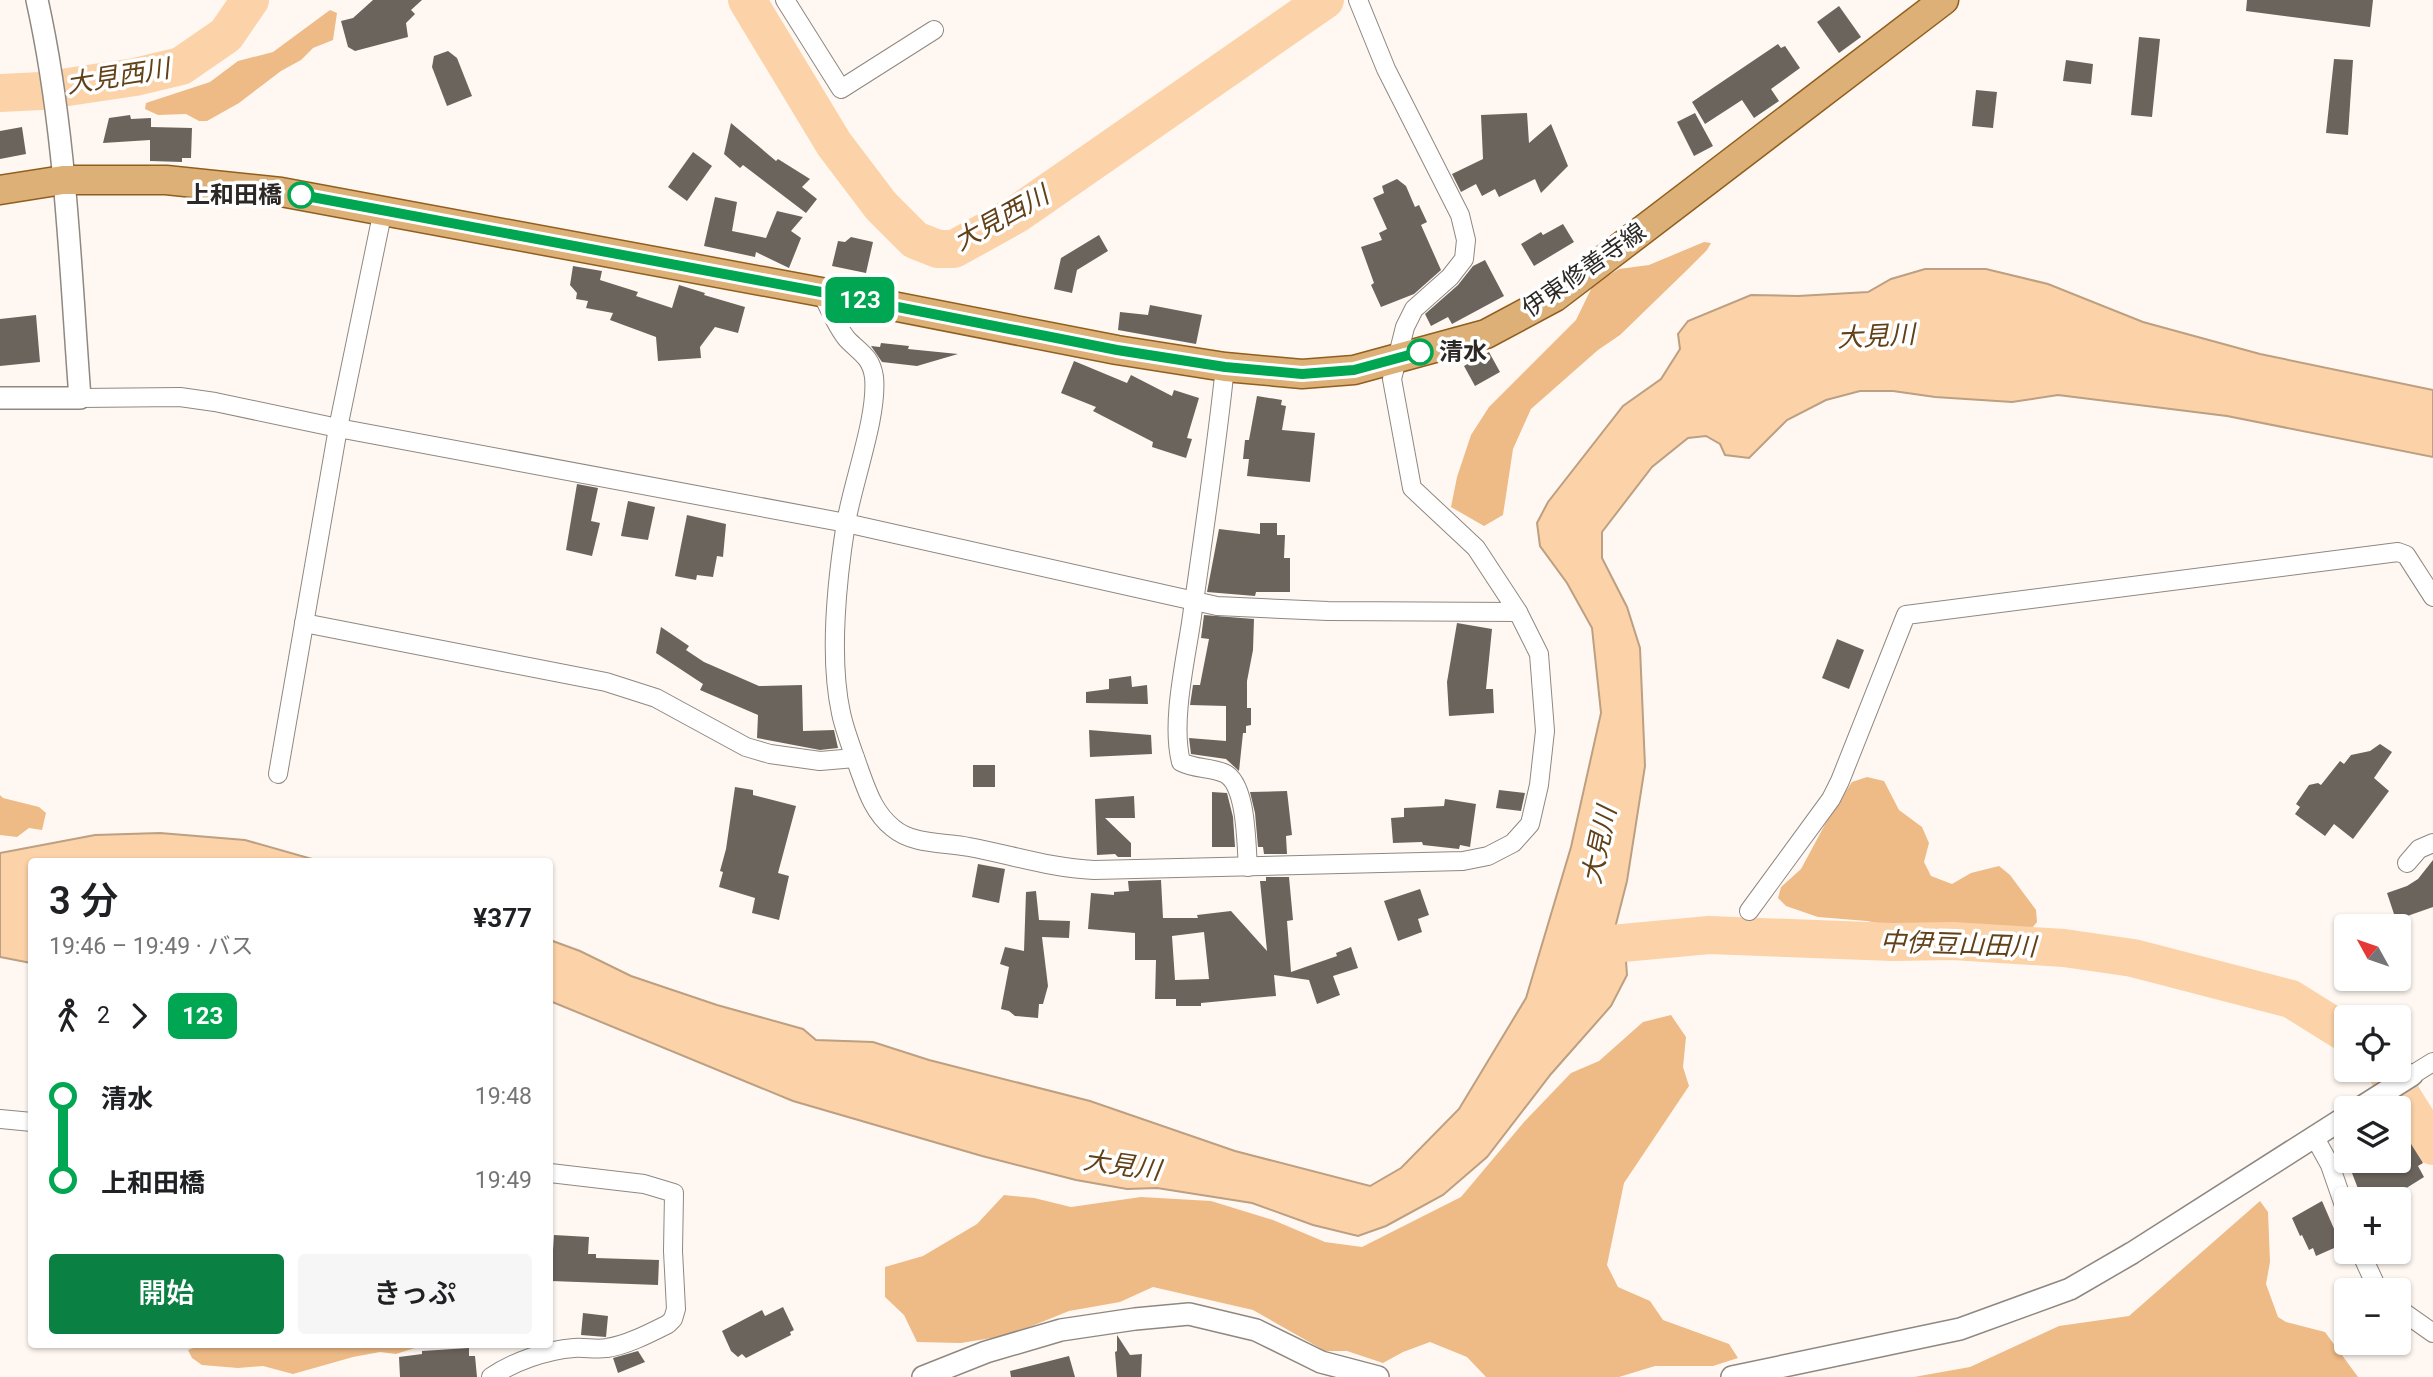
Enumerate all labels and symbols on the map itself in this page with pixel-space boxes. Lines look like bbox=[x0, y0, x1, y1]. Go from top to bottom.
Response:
water label: 大見西川 bbox=[64, 53, 175, 99]
water label: 大見西川 bbox=[948, 178, 1056, 256]
place label: 上和田橋 bbox=[186, 181, 282, 209]
marker: 上和田橋 bbox=[288, 182, 314, 208]
street label: 伊東修善寺線 bbox=[1517, 217, 1651, 323]
line badge: 123 bbox=[820, 277, 900, 323]
water label: 大見川 bbox=[1836, 319, 1919, 353]
place label: 清水 bbox=[1439, 338, 1487, 366]
marker: 清水 bbox=[1407, 339, 1433, 365]
water label: 大見川 bbox=[1576, 801, 1622, 886]
north arrow bbox=[2334, 914, 2412, 990]
water label: 中伊豆山田川 bbox=[1880, 926, 2039, 962]
water label: 大見川 bbox=[1081, 1145, 1166, 1186]

